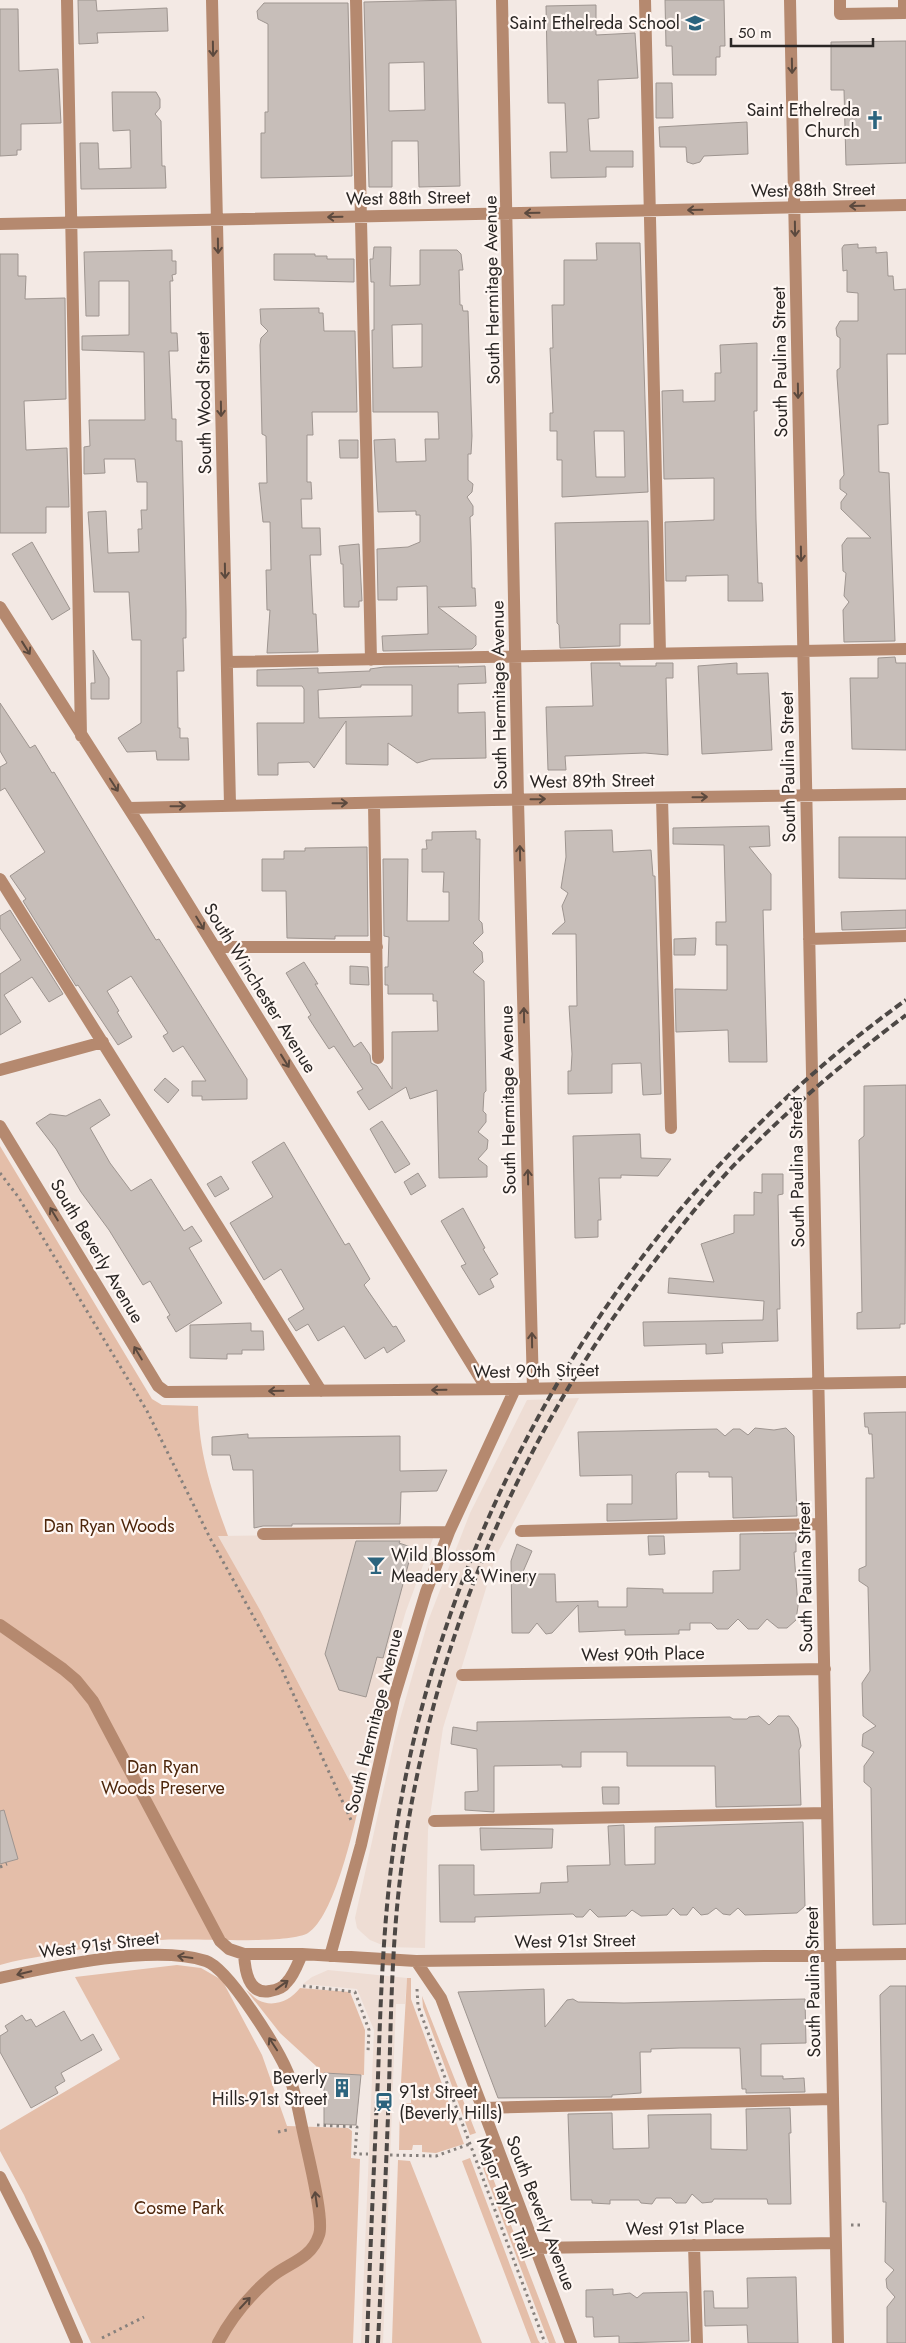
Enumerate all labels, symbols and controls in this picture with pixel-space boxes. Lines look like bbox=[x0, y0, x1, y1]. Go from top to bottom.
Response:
place label: Saint Ethelreda School bbox=[509, 10, 680, 36]
school or university icon: Saint Ethelreda School bbox=[684, 12, 706, 34]
scale bar bbox=[731, 15, 874, 47]
text: 50 m bbox=[738, 22, 772, 44]
one-way arrow bbox=[209, 40, 218, 56]
one-way arrow bbox=[787, 58, 796, 74]
place label: Saint Ethelreda Church bbox=[746, 97, 860, 144]
church icon: Saint Ethelreda Church bbox=[864, 109, 886, 131]
street label: West 88th Street bbox=[751, 176, 876, 204]
street label: West 88th Street bbox=[346, 184, 471, 212]
street label: South Hermitage Avenue bbox=[477, 195, 507, 385]
one-way arrow bbox=[850, 202, 866, 211]
one-way arrow bbox=[687, 205, 704, 215]
one-way arrow bbox=[525, 208, 541, 218]
one-way arrow bbox=[327, 212, 344, 222]
one-way arrow bbox=[790, 220, 800, 236]
one-way arrow bbox=[213, 238, 222, 254]
street label: South Paulina Street bbox=[766, 286, 794, 438]
street label: South Wood Street bbox=[190, 331, 218, 475]
one-way arrow bbox=[793, 382, 803, 399]
one-way arrow bbox=[216, 400, 226, 416]
one-way arrow bbox=[797, 545, 806, 561]
one-way arrow bbox=[220, 562, 230, 579]
street label: South Hermitage Avenue bbox=[484, 600, 514, 790]
one-way arrow bbox=[21, 641, 31, 655]
street label: South Paulina Street bbox=[774, 691, 802, 843]
street label: West 89th Street bbox=[529, 767, 655, 795]
one-way arrow bbox=[108, 778, 119, 792]
one-way arrow bbox=[692, 792, 708, 802]
one-way arrow bbox=[529, 795, 545, 804]
one-way arrow bbox=[332, 798, 348, 808]
one-way arrow bbox=[169, 802, 185, 811]
one-way arrow bbox=[515, 845, 524, 861]
street label: South Winchester Avenue bbox=[197, 898, 323, 1078]
one-way arrow bbox=[195, 915, 205, 929]
street label: South Hermitage Avenue bbox=[493, 1005, 523, 1195]
one-way arrow bbox=[519, 1007, 529, 1024]
one-way arrow bbox=[280, 1054, 291, 1068]
street label: South Paulina Street bbox=[783, 1096, 811, 1248]
one-way arrow bbox=[523, 1170, 533, 1186]
street label: South Beverly Avenue bbox=[44, 1174, 150, 1328]
one-way arrow bbox=[48, 1208, 58, 1222]
one-way arrow bbox=[527, 1332, 537, 1348]
one-way arrow bbox=[133, 1347, 143, 1361]
street label: West 90th Street bbox=[473, 1357, 600, 1385]
one-way arrow bbox=[431, 1385, 447, 1395]
one-way arrow bbox=[268, 1386, 284, 1396]
street label: South Paulina Street bbox=[791, 1501, 819, 1653]
park label: Dan Ryan Woods bbox=[44, 1513, 174, 1539]
place label: Wild Blossom Meadery & Winery bbox=[391, 1542, 537, 1589]
bar icon: Wild Blossom Meadery & Winery bbox=[365, 1554, 387, 1576]
street label: South Hermitage Avenue bbox=[338, 1626, 410, 1816]
street label: West 90th Place bbox=[581, 1640, 705, 1668]
park label: Dan Ryan Woods Preserve bbox=[101, 1754, 225, 1801]
street label: South Paulina Street bbox=[799, 1906, 827, 2058]
street label: West 91st Street bbox=[37, 1925, 161, 1965]
street label: West 91st Street bbox=[514, 1927, 636, 1955]
one-way arrow bbox=[177, 1952, 193, 1962]
one-way arrow bbox=[16, 1969, 32, 1978]
one-way arrow bbox=[275, 1980, 289, 1990]
one-way arrow bbox=[267, 2037, 278, 2051]
place label: Beverly Hills-91st Street bbox=[212, 2065, 328, 2112]
building icon: Beverly Hills-91st Street bbox=[331, 2077, 353, 2099]
place label: 91st Street (Beverly Hills) bbox=[399, 2079, 503, 2126]
station icon: 91st Street (Beverly Hills) bbox=[373, 2091, 395, 2113]
street label: South Beverly Avenue bbox=[499, 2132, 583, 2294]
street label: Major Taylor Trail bbox=[470, 2133, 540, 2263]
one-way arrow bbox=[311, 2192, 321, 2208]
park label: Cosme Park bbox=[134, 2195, 224, 2221]
street label: West 91st Place bbox=[625, 2214, 745, 2242]
one-way arrow bbox=[239, 2296, 251, 2309]

